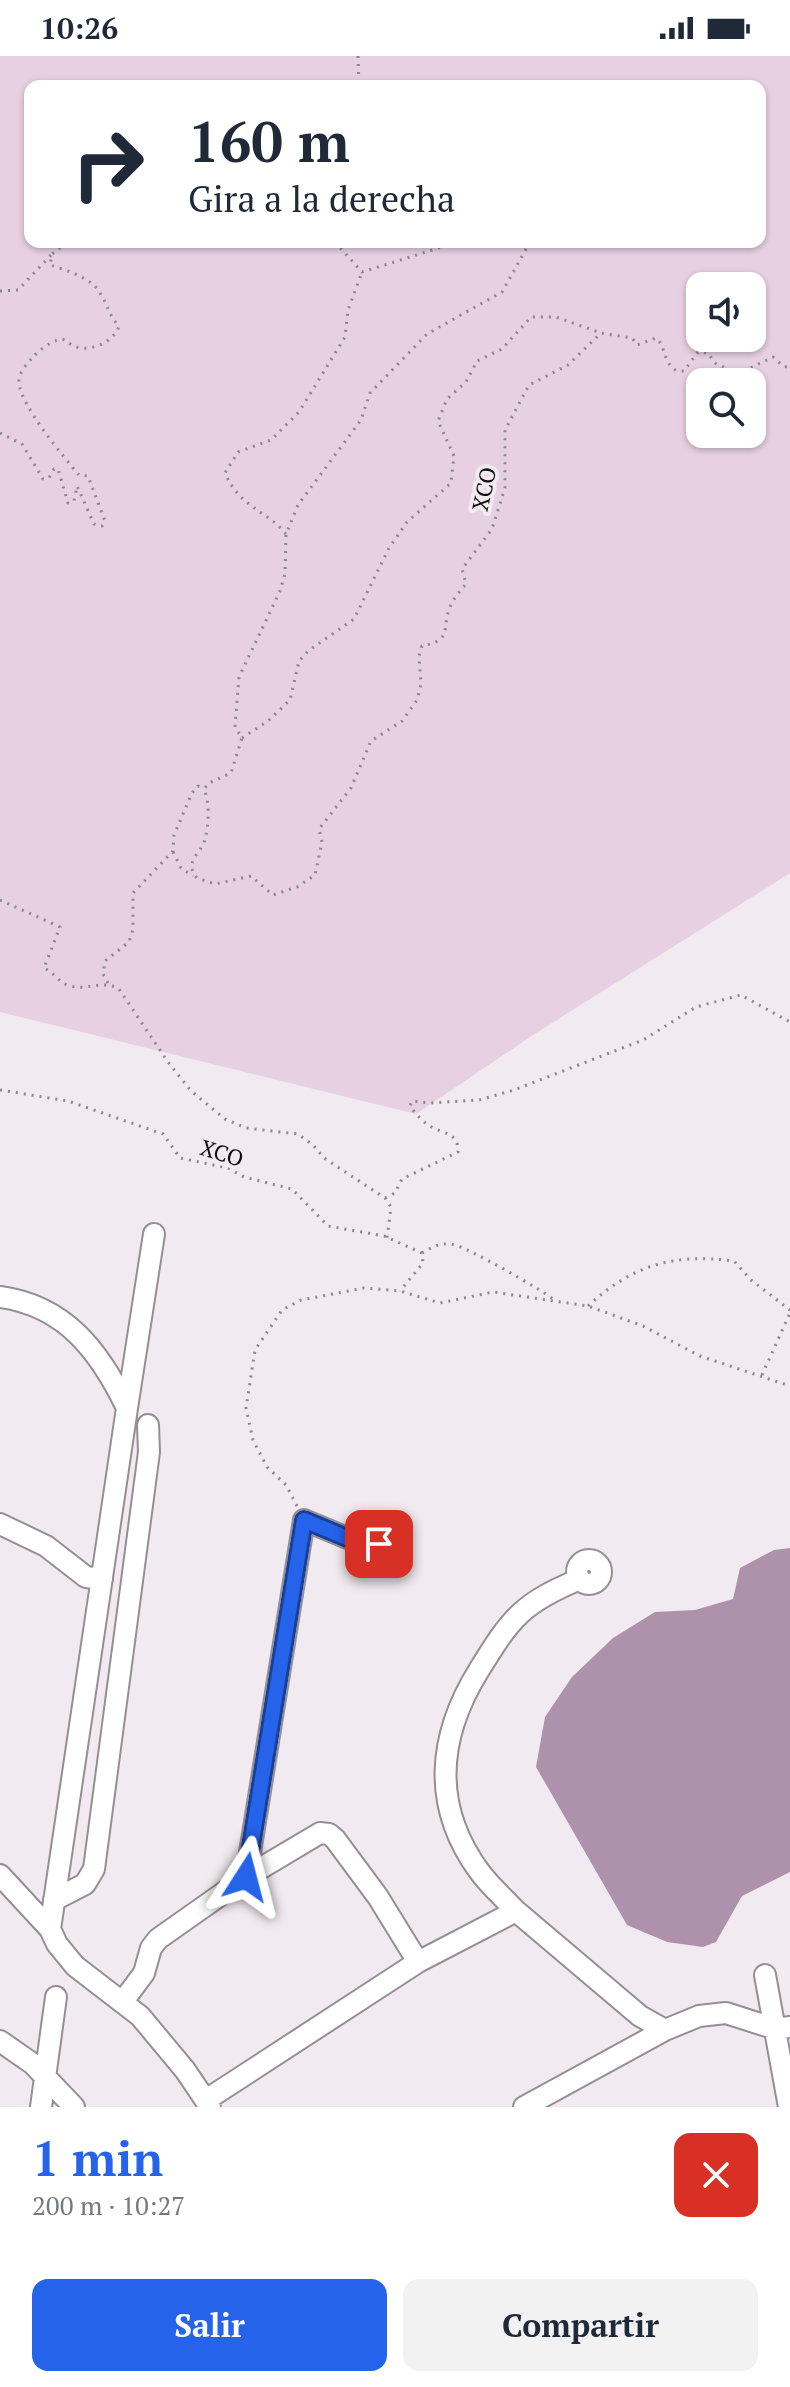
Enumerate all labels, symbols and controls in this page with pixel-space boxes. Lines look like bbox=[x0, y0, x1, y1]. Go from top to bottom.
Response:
text: 10:26 bbox=[40, 8, 118, 48]
text: 160 m bbox=[188, 104, 350, 178]
icon: right bbox=[56, 112, 160, 216]
text: Gira a la derecha bbox=[188, 175, 455, 222]
map controls bbox=[686, 272, 766, 448]
button: sound bbox=[686, 272, 766, 352]
button: search bbox=[686, 368, 766, 448]
street label: XCO bbox=[465, 464, 502, 513]
street label: XCO bbox=[197, 1132, 247, 1173]
pin bbox=[345, 1510, 413, 1578]
icon: arrive bbox=[357, 1522, 401, 1566]
position arrow bbox=[204, 1835, 288, 1919]
text: 1 min bbox=[32, 2126, 163, 2190]
button: close bbox=[674, 2133, 758, 2217]
text: 200 m · 10:27 bbox=[32, 2188, 185, 2222]
button: Salir bbox=[32, 2279, 387, 2371]
button: Compartir bbox=[403, 2279, 758, 2371]

